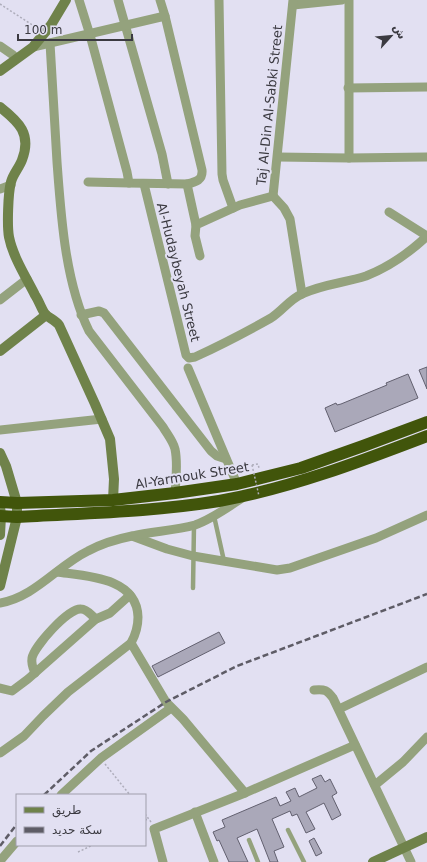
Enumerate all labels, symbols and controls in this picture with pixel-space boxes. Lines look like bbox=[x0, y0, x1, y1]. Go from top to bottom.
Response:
scale bar bbox=[18, 16, 132, 42]
north arrow bbox=[371, 16, 411, 56]
text: ش bbox=[390, 22, 409, 41]
text: 100 m bbox=[24, 23, 62, 37]
street label: Taj Al-Din Al-Sabki Street bbox=[254, 24, 285, 187]
street label: Al-Hudaybeyah Street bbox=[154, 201, 203, 343]
street label: Al-Yarmouk Street bbox=[134, 459, 250, 492]
legend bbox=[16, 794, 146, 846]
text: طريق bbox=[52, 803, 82, 818]
text: سكة حديد bbox=[52, 823, 102, 837]

